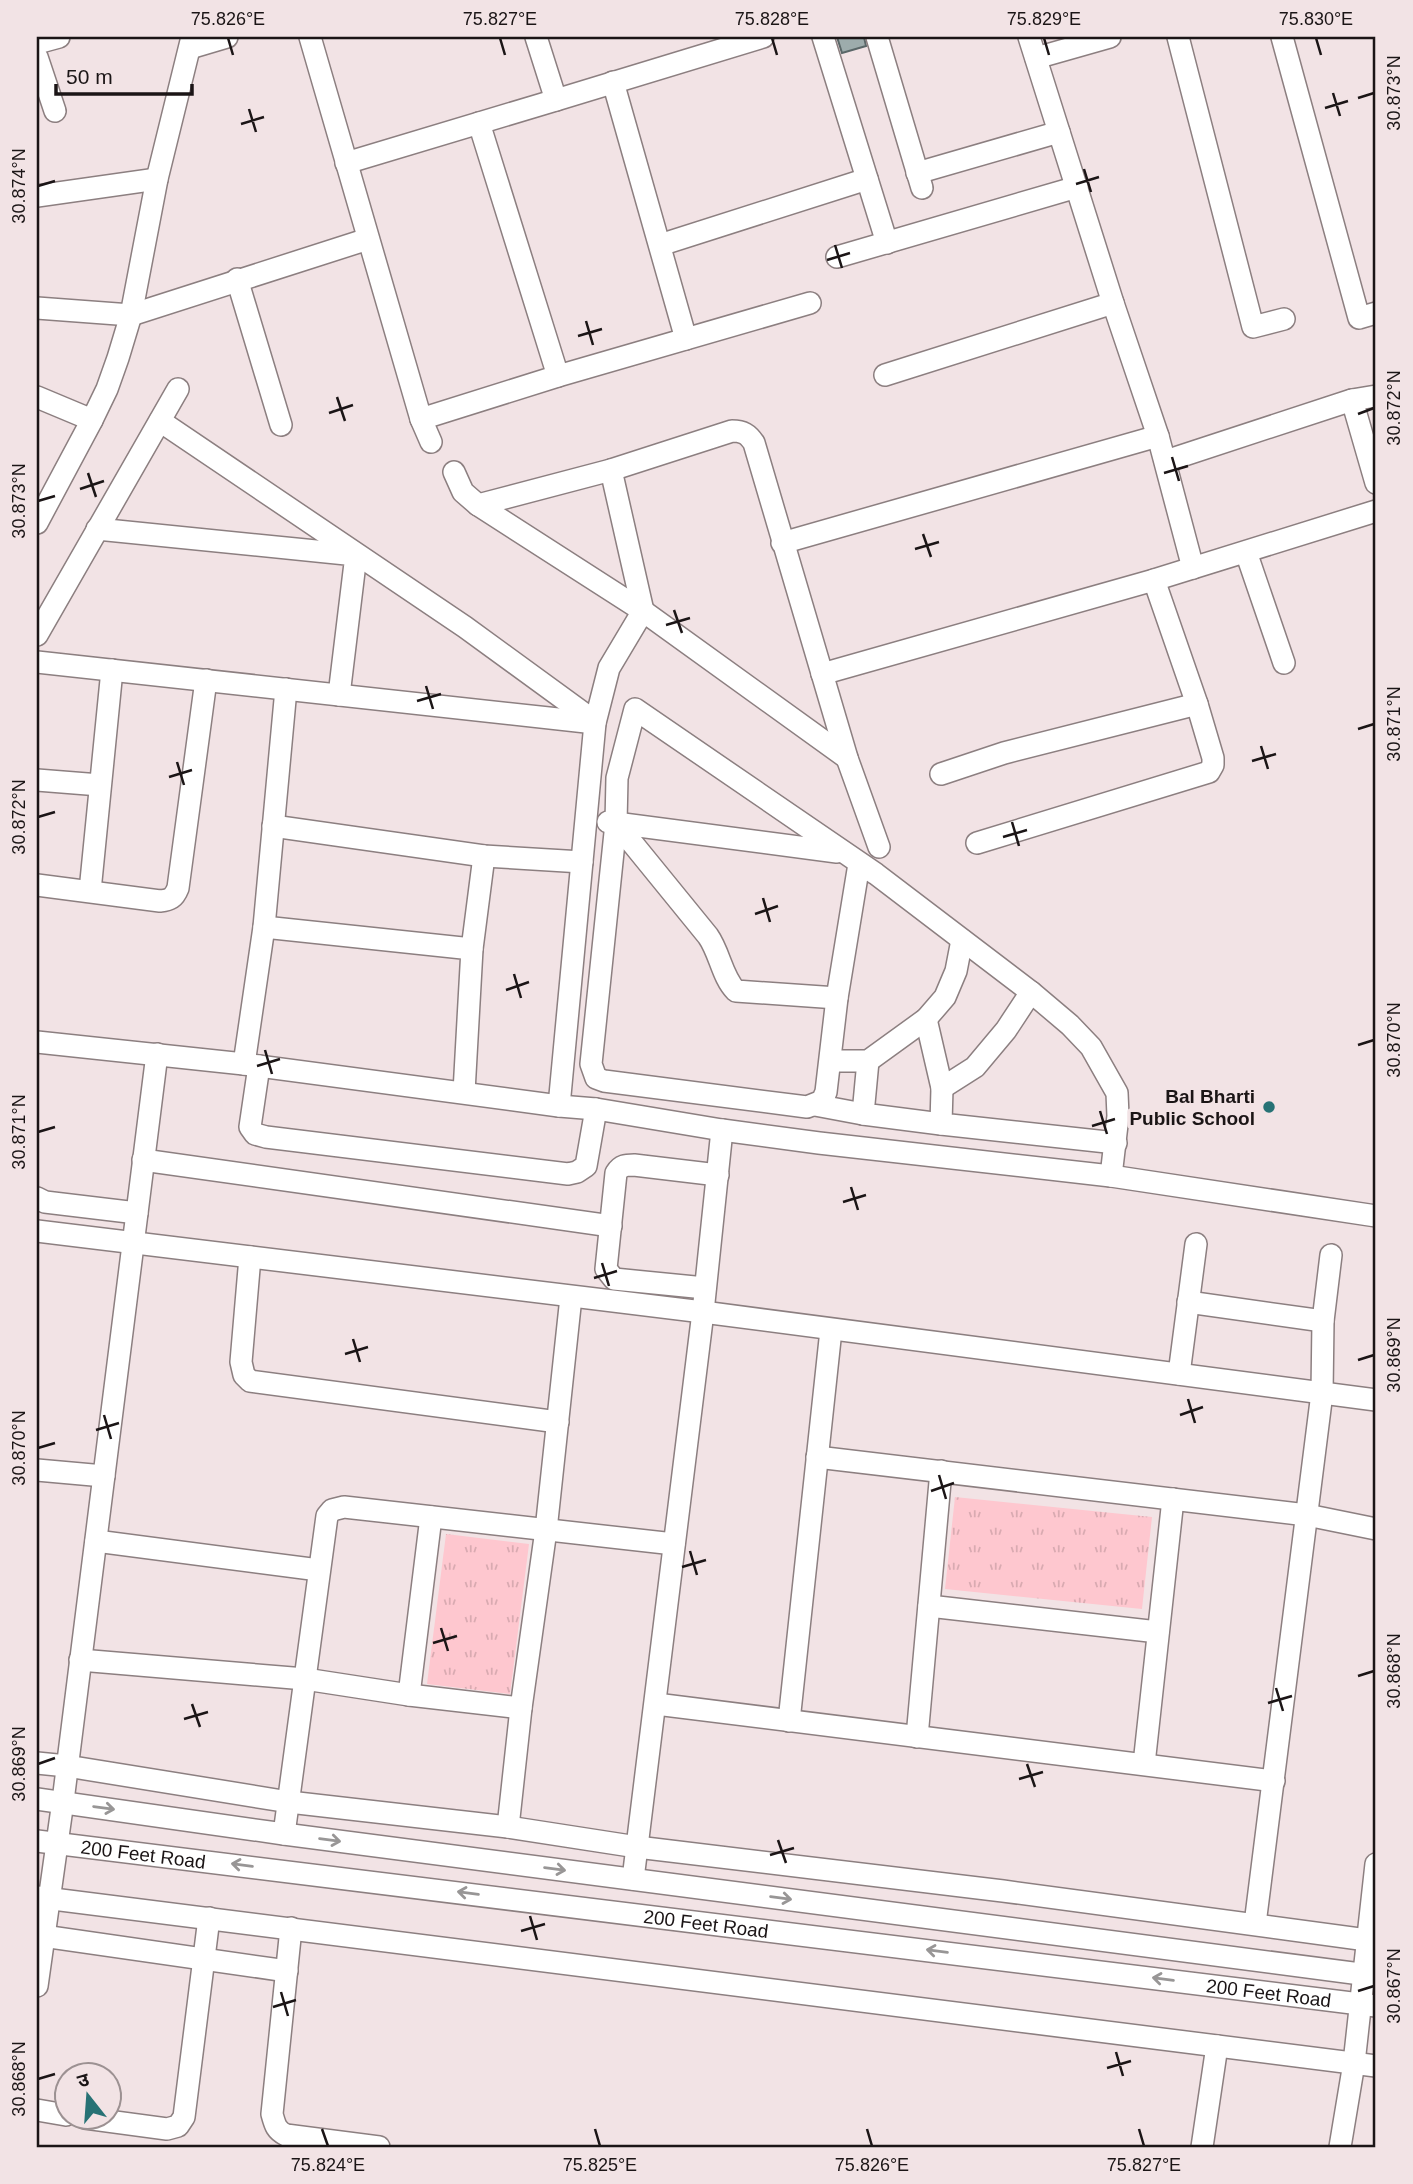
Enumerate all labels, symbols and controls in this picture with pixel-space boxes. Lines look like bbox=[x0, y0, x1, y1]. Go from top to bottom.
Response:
text: 75.826°E bbox=[191, 9, 265, 29]
text: 75.827°E bbox=[463, 9, 537, 29]
text: 75.828°E bbox=[735, 9, 809, 29]
text: 75.829°E bbox=[1007, 9, 1081, 29]
text: 75.830°E bbox=[1279, 9, 1353, 29]
scale bar bbox=[56, 52, 192, 96]
text: 30.873°N bbox=[1384, 55, 1404, 131]
text: 50 m bbox=[66, 65, 113, 88]
text: 30.874°N bbox=[9, 148, 29, 224]
text: 30.872°N bbox=[1384, 370, 1404, 446]
text: 30.873°N bbox=[9, 463, 29, 539]
text: 30.871°N bbox=[1384, 686, 1404, 762]
text: 30.872°N bbox=[9, 779, 29, 855]
text: 30.870°N bbox=[1384, 1002, 1404, 1078]
place label: Bal Bharti Public School bbox=[1129, 1086, 1255, 1129]
text: 30.871°N bbox=[9, 1094, 29, 1170]
marker: Bal Bharti Public School bbox=[1261, 1099, 1277, 1115]
text: 30.869°N bbox=[1384, 1317, 1404, 1393]
text: 30.870°N bbox=[9, 1410, 29, 1486]
text: 30.868°N bbox=[1384, 1633, 1404, 1709]
text: 30.869°N bbox=[9, 1726, 29, 1802]
one-way arrow bbox=[93, 1801, 115, 1814]
one-way arrow bbox=[318, 1833, 340, 1846]
street label: 200 Feet Road bbox=[79, 1836, 207, 1873]
one-way arrow bbox=[231, 1859, 254, 1872]
one-way arrow bbox=[543, 1863, 566, 1876]
one-way arrow bbox=[457, 1887, 480, 1900]
one-way arrow bbox=[769, 1892, 792, 1905]
street label: 200 Feet Road bbox=[642, 1906, 770, 1942]
one-way arrow bbox=[926, 1945, 949, 1958]
text: 30.867°N bbox=[1384, 1948, 1404, 2024]
one-way arrow bbox=[1152, 1972, 1175, 1985]
street label: 200 Feet Road bbox=[1205, 1975, 1332, 2011]
text: 30.868°N bbox=[9, 2041, 29, 2117]
north arrow bbox=[52, 2062, 122, 2132]
text: उ bbox=[75, 2068, 92, 2092]
text: 75.824°E bbox=[291, 2155, 365, 2175]
text: 75.825°E bbox=[563, 2155, 637, 2175]
text: 75.826°E bbox=[835, 2155, 909, 2175]
text: 75.827°E bbox=[1107, 2155, 1181, 2175]

